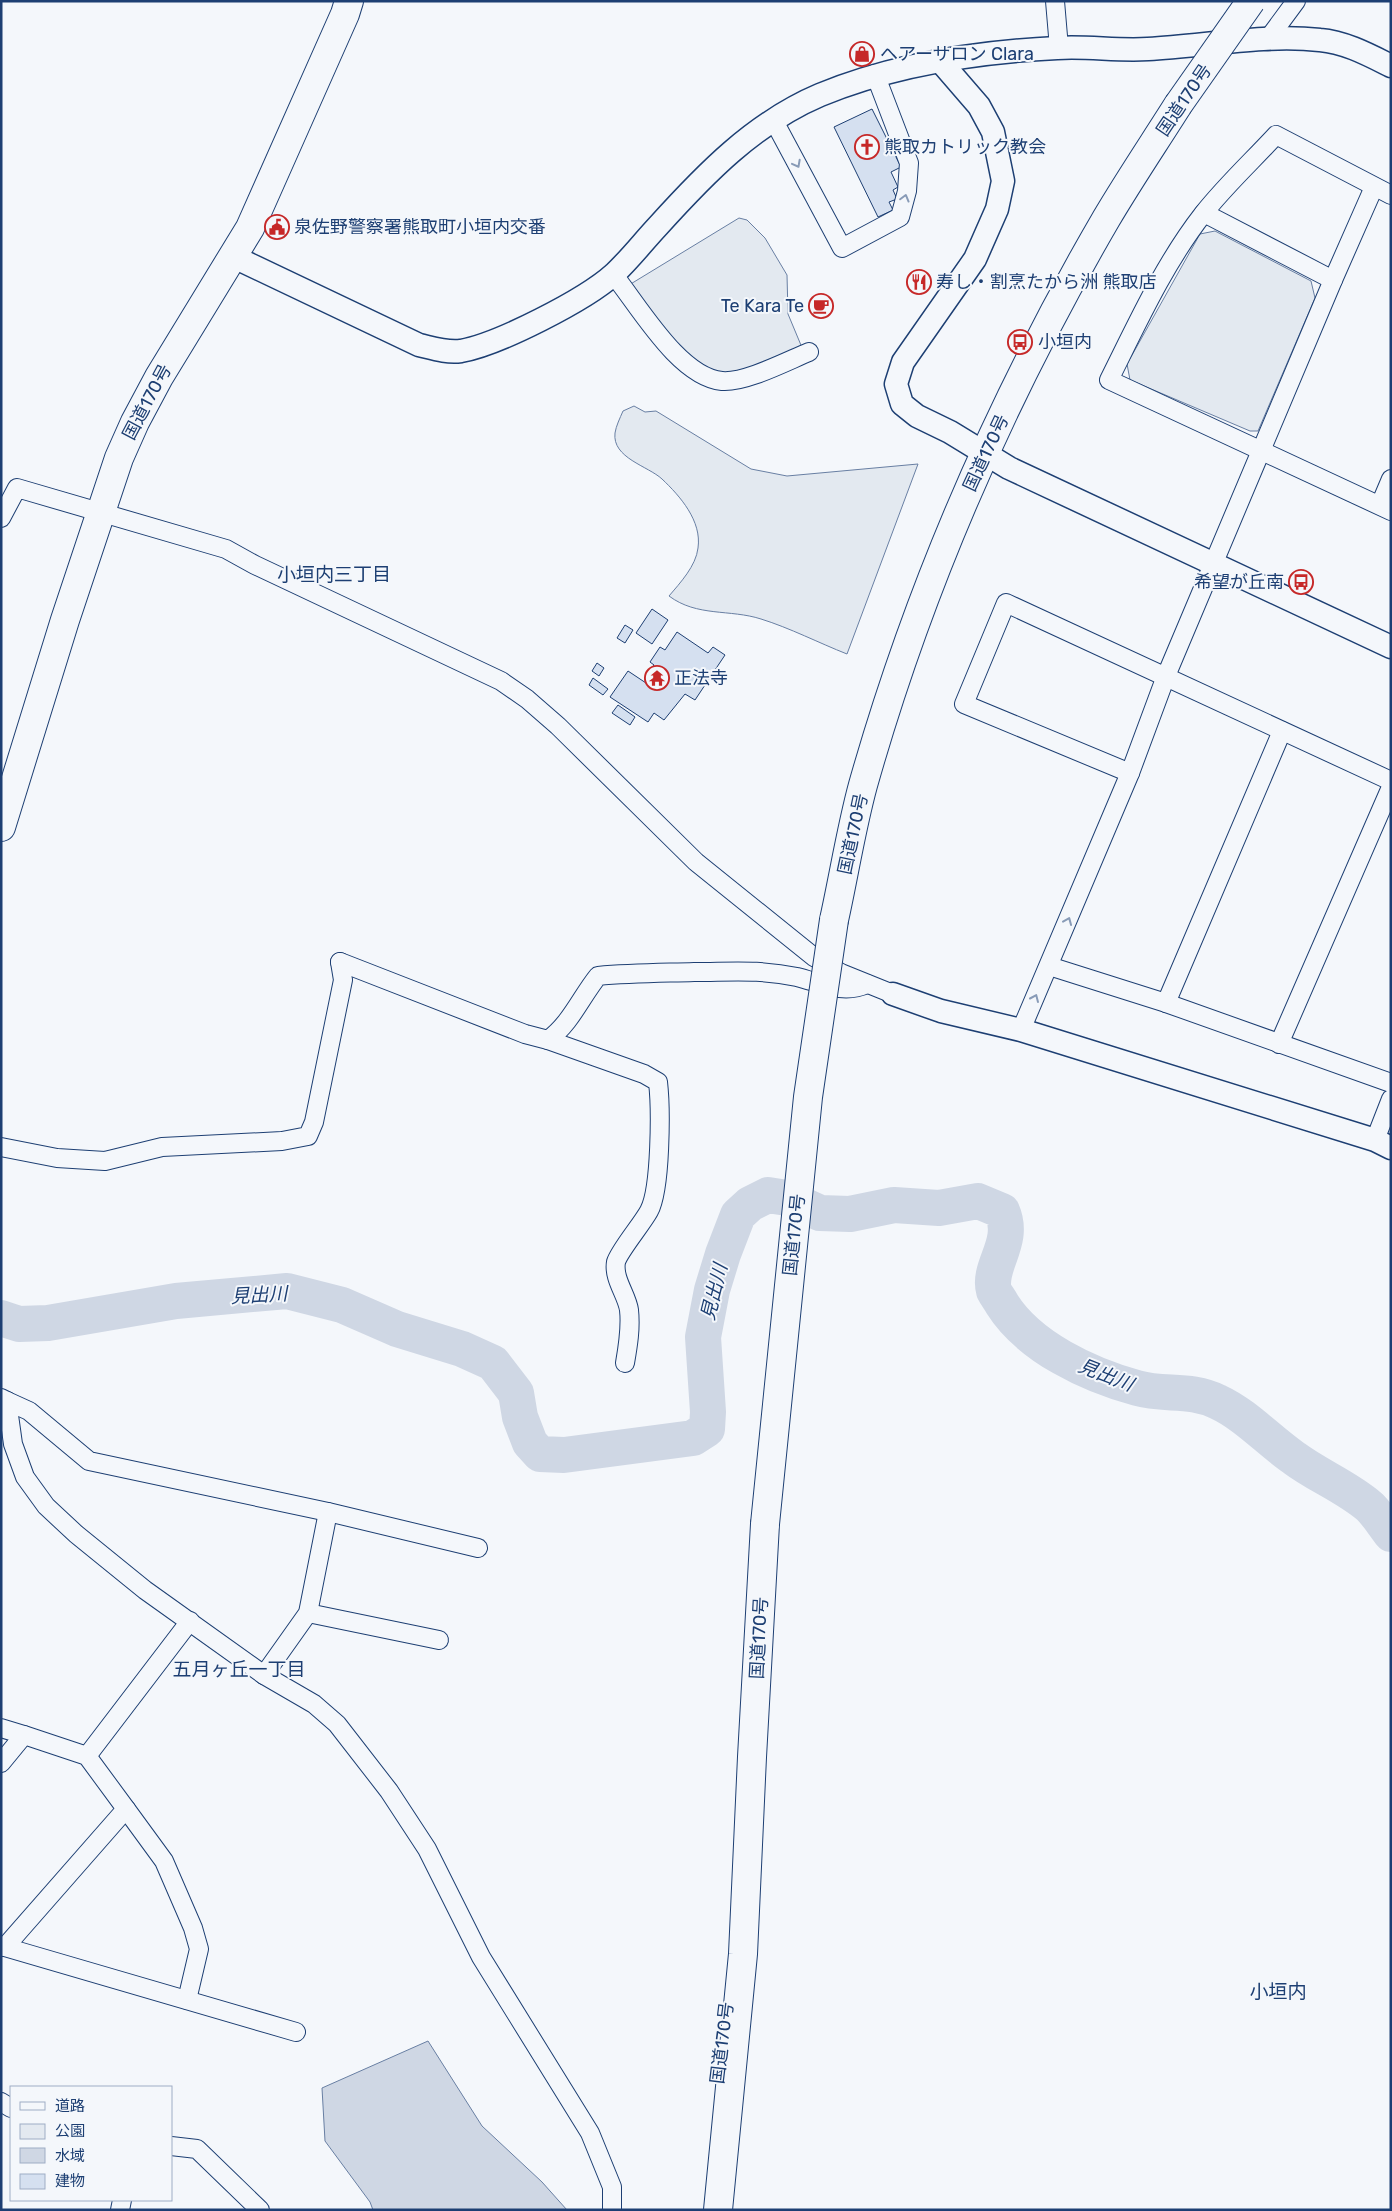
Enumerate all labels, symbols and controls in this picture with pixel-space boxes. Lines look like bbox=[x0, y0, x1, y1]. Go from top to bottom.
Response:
shop icon: ヘアーサロン Clara bbox=[849, 41, 875, 67]
place label: ヘアーサロン Clara bbox=[880, 43, 1034, 65]
street label: 国道170号 bbox=[1152, 60, 1216, 140]
church icon: 熊取カトリック教会 bbox=[854, 134, 880, 160]
place label: 熊取カトリック教会 bbox=[884, 136, 1046, 158]
one-way arrow bbox=[790, 159, 800, 168]
one-way arrow bbox=[899, 194, 910, 203]
public building icon: 泉佐野警察署熊取町小垣内交番 bbox=[264, 214, 290, 240]
place label: 泉佐野警察署熊取町小垣内交番 bbox=[294, 216, 546, 238]
restaurant icon: 寿し・割烹たから洲 熊取店 bbox=[906, 269, 932, 295]
place label: 寿し・割烹たから洲 熊取店 bbox=[936, 271, 1156, 293]
cafe icon: Te Kara Te bbox=[808, 293, 834, 319]
place label: Te Kara Te bbox=[721, 295, 804, 317]
bus stop icon: 小垣内 bbox=[1007, 329, 1033, 355]
place label: 小垣内 bbox=[1038, 331, 1092, 353]
street label: 国道170号 bbox=[118, 360, 176, 444]
street label: 国道170号 bbox=[959, 411, 1013, 495]
district label: 小垣内三丁目 bbox=[277, 563, 391, 586]
bus stop icon: 希望が丘南 bbox=[1288, 569, 1314, 595]
place label: 希望が丘南 bbox=[1194, 571, 1284, 593]
temple icon: 正法寺 bbox=[644, 665, 670, 691]
place label: 正法寺 bbox=[674, 667, 728, 689]
street label: 国道170号 bbox=[834, 791, 872, 877]
one-way arrow bbox=[1062, 917, 1072, 926]
one-way arrow bbox=[1029, 994, 1040, 1003]
street label: 国道170号 bbox=[779, 1193, 809, 1277]
water label: 見出川 bbox=[696, 1260, 733, 1322]
water label: 見出川 bbox=[230, 1282, 290, 1308]
water label: 見出川 bbox=[1075, 1354, 1139, 1397]
street label: 国道170号 bbox=[746, 1596, 772, 1680]
district label: 五月ヶ丘一丁目 bbox=[172, 1658, 306, 1681]
district label: 小垣内 bbox=[1249, 1980, 1307, 2003]
street label: 国道170号 bbox=[706, 2001, 738, 2085]
legend bbox=[10, 2086, 172, 2201]
text: 道路 bbox=[55, 2097, 85, 2115]
text: 公園 bbox=[55, 2122, 85, 2140]
text: 水域 bbox=[55, 2147, 85, 2165]
text: 建物 bbox=[55, 2172, 85, 2190]

